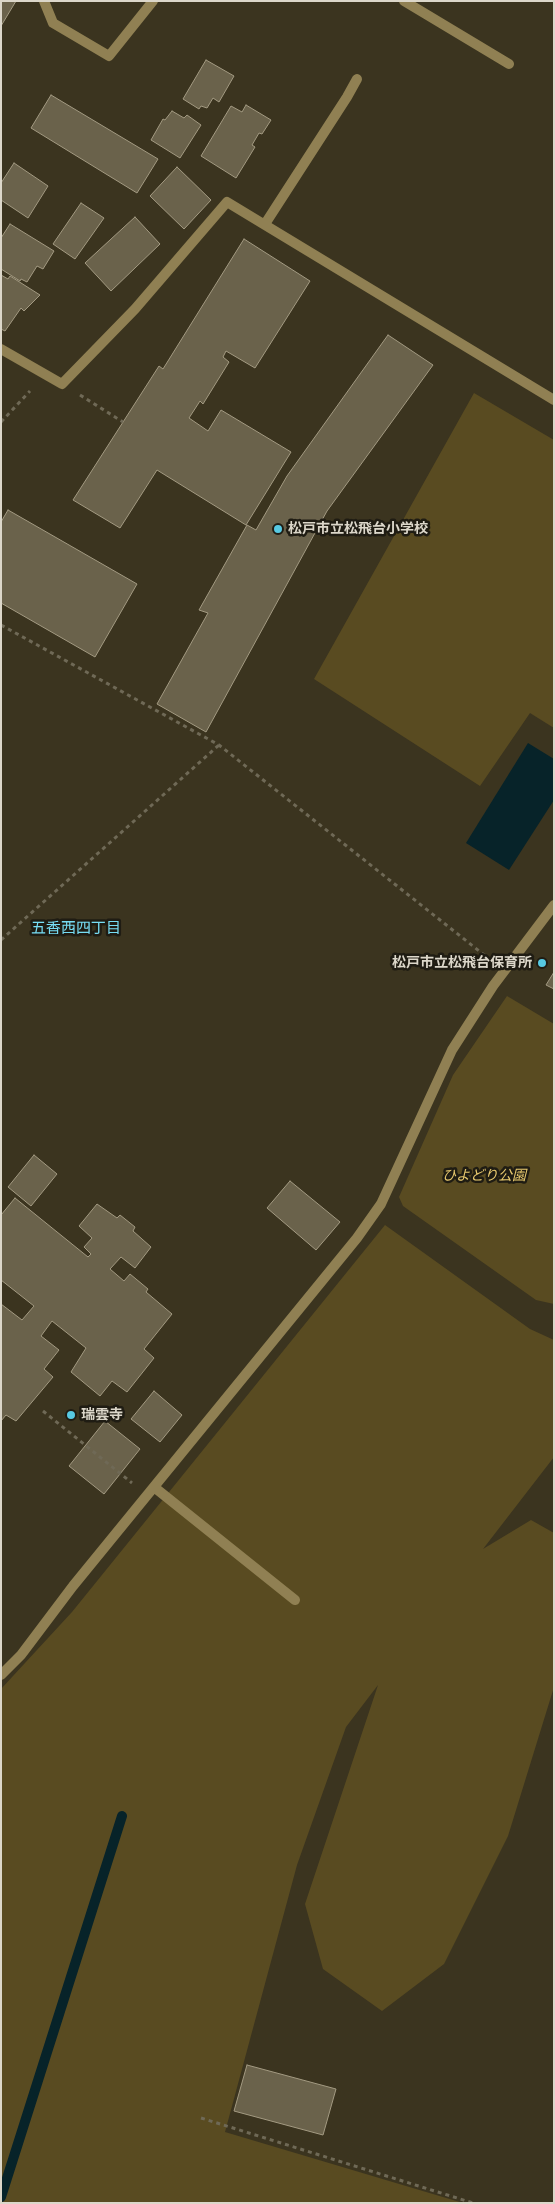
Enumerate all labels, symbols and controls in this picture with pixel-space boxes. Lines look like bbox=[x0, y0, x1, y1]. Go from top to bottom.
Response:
place label: 松戸市立松飛台小学校 bbox=[288, 521, 428, 537]
marker: 松戸市立松飛台小学校 bbox=[272, 523, 284, 535]
district label: 五香西四丁目 bbox=[31, 919, 121, 937]
place label: 松戸市立松飛台保育所 bbox=[392, 955, 532, 971]
marker: 松戸市立松飛台保育所 bbox=[536, 957, 548, 969]
park label: ひよどり公園 bbox=[442, 1168, 526, 1184]
place label: 瑞雲寺 bbox=[81, 1407, 123, 1423]
marker: 瑞雲寺 bbox=[65, 1409, 77, 1421]

